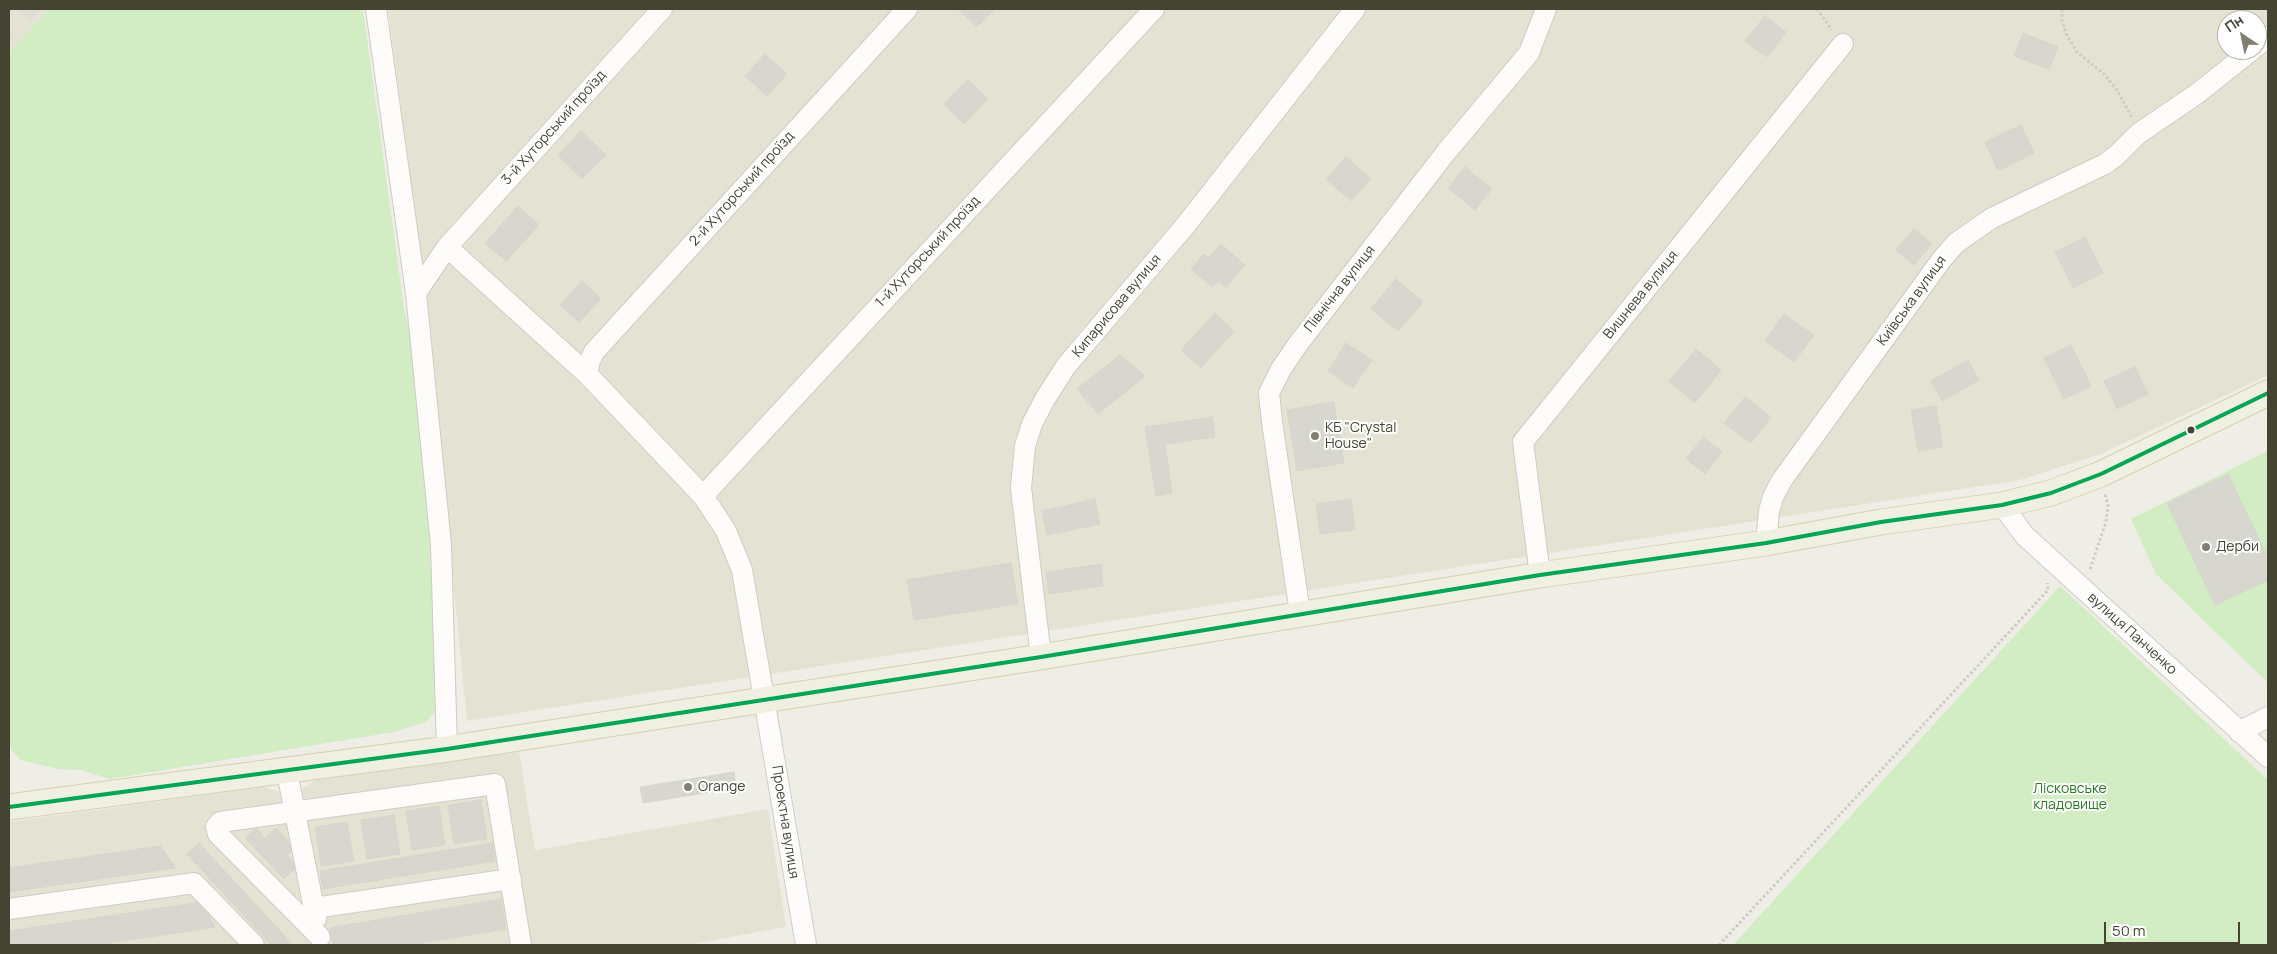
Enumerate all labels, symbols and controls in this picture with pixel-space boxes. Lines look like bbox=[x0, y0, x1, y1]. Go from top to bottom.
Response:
north arrow bbox=[2217, 10, 2267, 60]
text: Пн bbox=[2221, 10, 2247, 36]
street label: 3-й Хуторський проїзд bbox=[498, 67, 610, 189]
street label: 2-й Хуторський проїзд bbox=[686, 128, 798, 250]
street label: 1-й Хуторський проїзд bbox=[872, 193, 984, 311]
street label: Північна вулиця bbox=[1301, 242, 1379, 336]
street label: Вишнева вулиця bbox=[1600, 247, 1682, 343]
street label: Кипарисова вулиця bbox=[1069, 251, 1165, 361]
street label: Київська вулиця bbox=[1874, 253, 1950, 349]
place label: КБ "Crystal House" bbox=[1325, 420, 1396, 452]
unlabelled marker bbox=[2186, 425, 2196, 435]
marker: КБ "Crystal House" bbox=[1309, 430, 1321, 442]
place label: Дерби bbox=[2216, 539, 2259, 555]
marker: Дерби bbox=[2200, 541, 2212, 553]
street label: вулиця Панченко bbox=[2084, 589, 2180, 679]
street label: Проектна вулиця bbox=[768, 764, 802, 880]
place label: Orange bbox=[698, 779, 745, 795]
marker: Orange bbox=[682, 781, 694, 793]
park label: Лісковське кладовище bbox=[2033, 781, 2107, 814]
scale bar bbox=[2107, 912, 2243, 944]
text: 50 m bbox=[2112, 920, 2146, 941]

